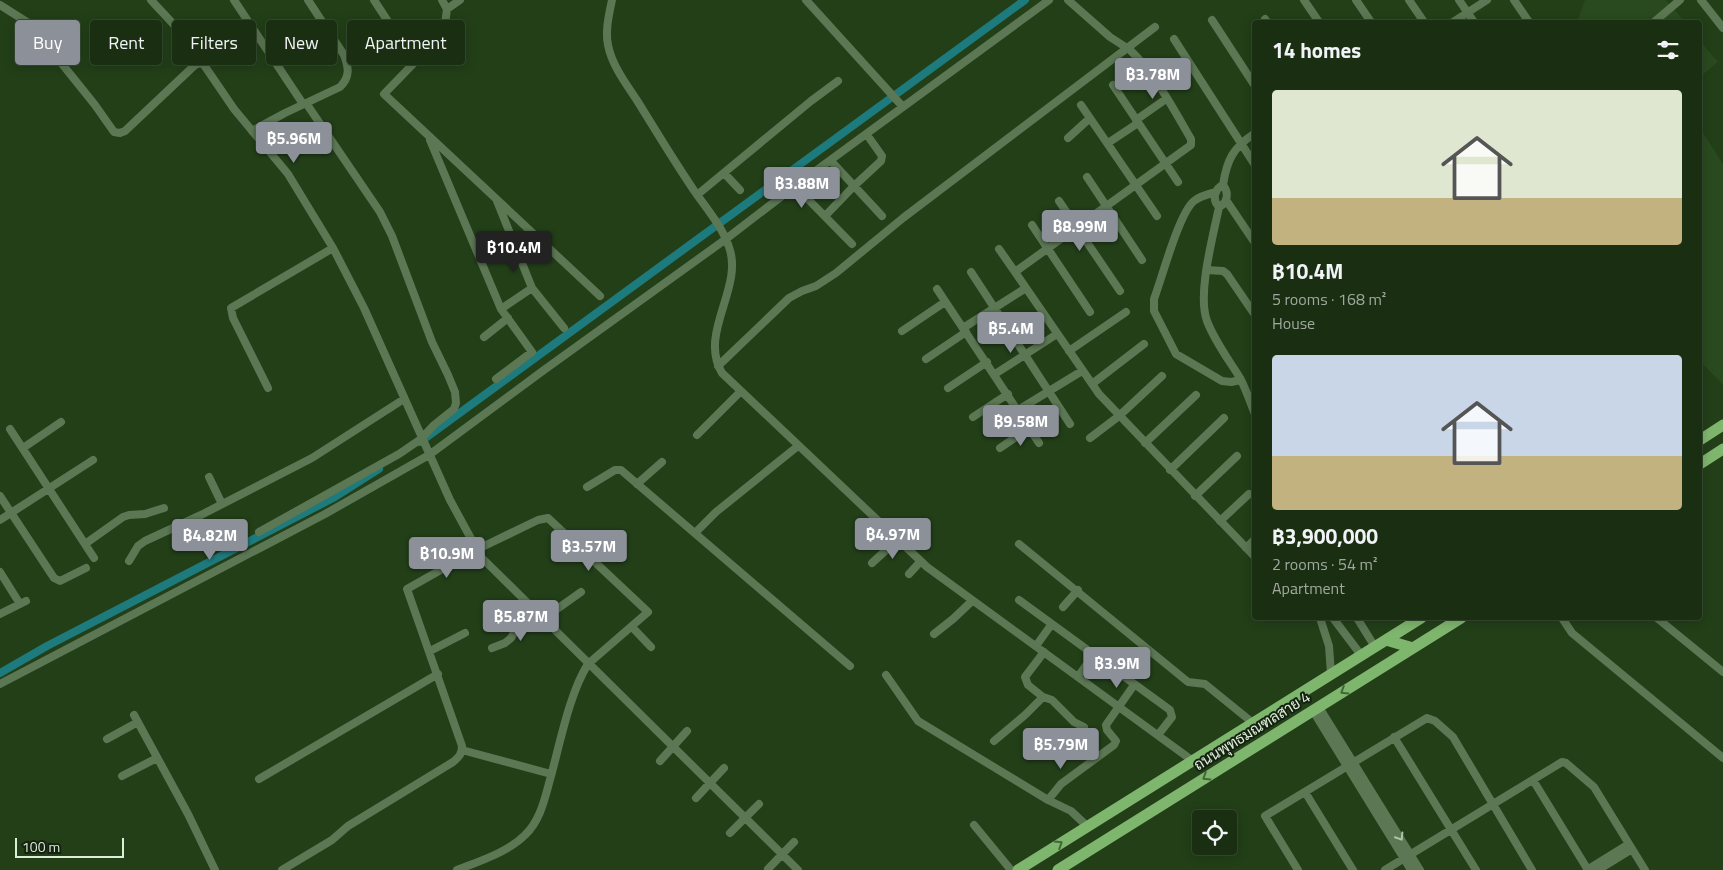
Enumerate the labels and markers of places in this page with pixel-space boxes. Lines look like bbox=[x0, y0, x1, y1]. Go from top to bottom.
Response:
pin: ฿3.78M bbox=[1112, 58, 1194, 100]
pin: ฿5.96M bbox=[253, 121, 335, 164]
pin: ฿3.88M bbox=[761, 166, 843, 209]
pin: ฿8.99M bbox=[1039, 210, 1121, 252]
pin: ฿10.4M bbox=[473, 230, 555, 273]
pin: ฿5.4M bbox=[976, 312, 1046, 354]
pin: ฿9.58M bbox=[980, 404, 1062, 447]
pin: ฿4.82M bbox=[169, 518, 251, 561]
pin: ฿4.97M bbox=[852, 518, 934, 560]
pin: ฿3.57M bbox=[548, 530, 630, 572]
pin: ฿10.9M bbox=[406, 536, 488, 579]
pin: ฿5.87M bbox=[480, 600, 562, 642]
pin: ฿3.9M bbox=[1082, 646, 1152, 689]
pin: ฿5.79M bbox=[1020, 728, 1102, 770]

